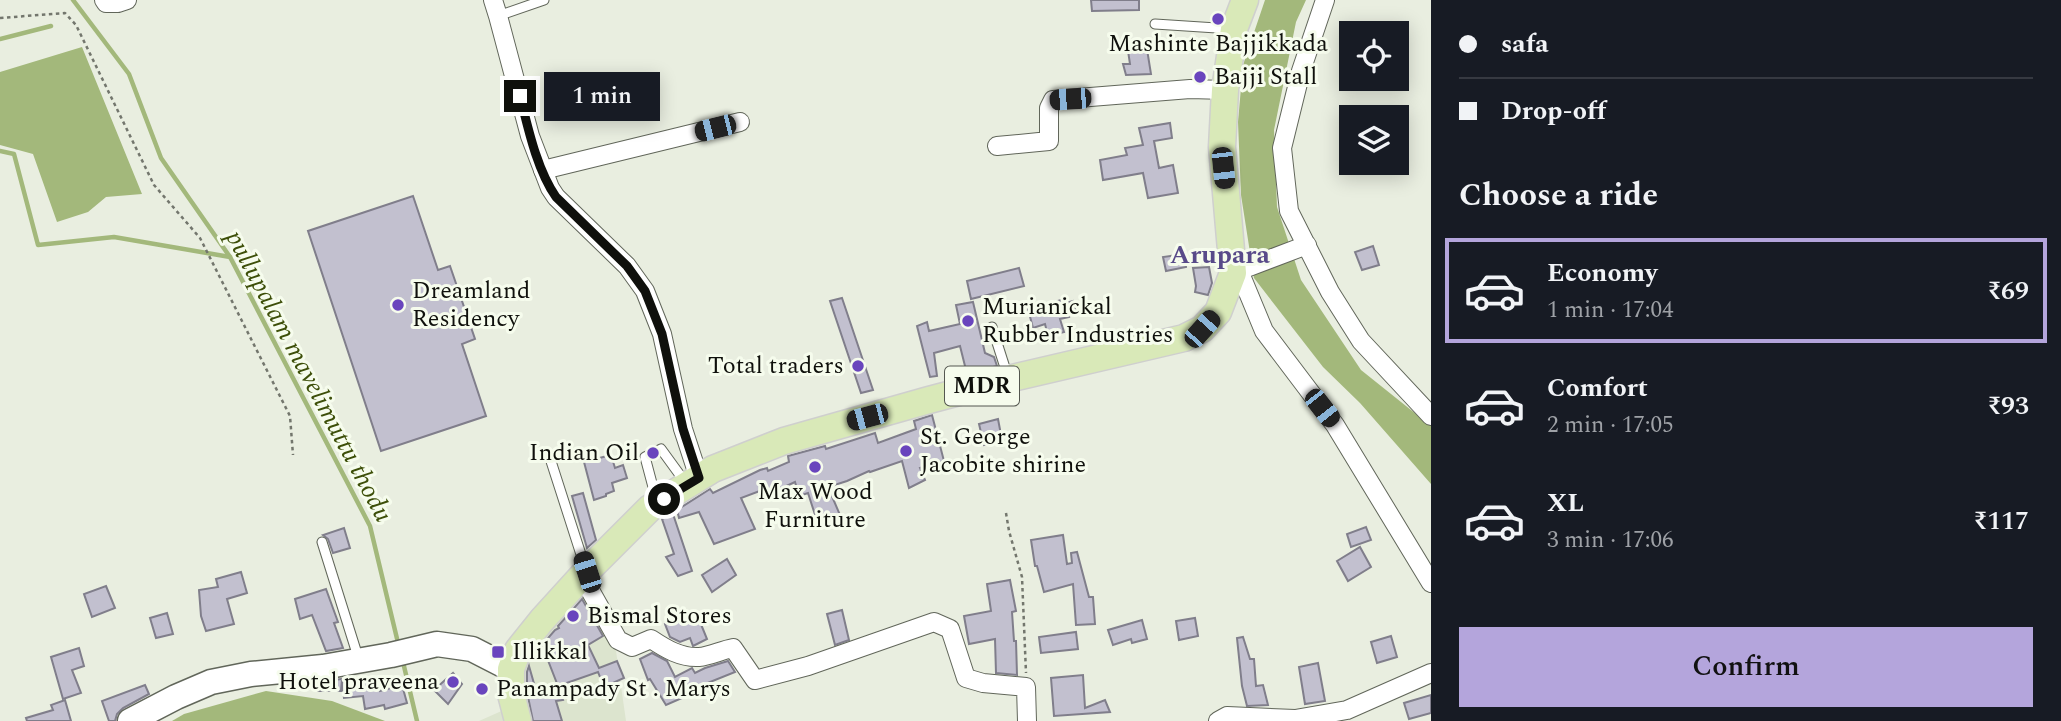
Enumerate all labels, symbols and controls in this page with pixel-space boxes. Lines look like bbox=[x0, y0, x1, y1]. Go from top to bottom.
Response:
marker: Mashinte Bajjikkada bbox=[1210, 11, 1226, 27]
map controls bbox=[1339, 21, 1409, 175]
button: locate bbox=[1339, 21, 1409, 91]
text: safa bbox=[1501, 24, 1549, 64]
place label: Mashinte Bajjikkada bbox=[1108, 26, 1328, 62]
place label: Bajji Stall bbox=[1214, 59, 1317, 95]
marker: Bajji Stall bbox=[1192, 69, 1208, 85]
callout: 1 min bbox=[544, 72, 660, 120]
text: 1 min bbox=[572, 79, 632, 114]
route end bbox=[504, 80, 536, 112]
car bbox=[1049, 87, 1092, 111]
text: Drop-off bbox=[1501, 91, 1606, 131]
button: layers bbox=[1339, 105, 1409, 175]
car bbox=[693, 113, 738, 143]
car bbox=[1211, 146, 1236, 190]
text: Choose a ride bbox=[1459, 171, 1658, 220]
water label: pullupalam mavelimuttu thodu bbox=[214, 222, 403, 530]
district label: Arupara bbox=[1170, 235, 1271, 275]
text: Economy bbox=[1547, 253, 1657, 293]
icon: car bbox=[1463, 259, 1526, 322]
text: ₹69 bbox=[1987, 271, 2029, 311]
place label: Dreamland Residency bbox=[412, 273, 530, 337]
place label: Murianickal Rubber Industries bbox=[982, 289, 1173, 353]
text: 1 min · 17:04 bbox=[1547, 293, 1674, 328]
marker: Dreamland Residency bbox=[390, 297, 406, 313]
car bbox=[1181, 306, 1224, 352]
marker: Murianickal Rubber Industries bbox=[960, 313, 976, 329]
place label: Total traders bbox=[708, 348, 844, 384]
marker: Total traders bbox=[850, 358, 866, 374]
road number: MDR bbox=[945, 366, 1019, 406]
text: Comfort bbox=[1547, 368, 1648, 408]
icon: car bbox=[1463, 374, 1526, 437]
car bbox=[1301, 385, 1344, 431]
text: ₹93 bbox=[1987, 386, 2029, 426]
car bbox=[844, 401, 891, 433]
text: 2 min · 17:05 bbox=[1547, 408, 1674, 443]
place label: St. George Jacobite shirine bbox=[920, 419, 1086, 483]
place label: Indian Oil bbox=[529, 435, 639, 471]
marker: St. George Jacobite shirine bbox=[898, 443, 914, 459]
marker: Indian Oil bbox=[645, 445, 661, 461]
marker: Max Wood Furniture bbox=[807, 459, 823, 475]
place label: Max Wood Furniture bbox=[757, 474, 873, 538]
route start bbox=[648, 483, 680, 515]
text: XL bbox=[1547, 483, 1584, 523]
icon: car bbox=[1463, 489, 1526, 552]
text: ₹117 bbox=[1973, 501, 2029, 541]
text: 3 min · 17:06 bbox=[1547, 523, 1674, 558]
car bbox=[571, 549, 604, 595]
place label: Bismal Stores bbox=[587, 598, 732, 634]
marker: Bismal Stores bbox=[565, 608, 581, 624]
button: Confirm bbox=[1459, 627, 2033, 707]
place label: Illikkal bbox=[512, 634, 588, 670]
marker: Illikkal bbox=[490, 644, 506, 660]
place label: Hotel praveena bbox=[278, 664, 439, 700]
place label: Panampady St . Marys bbox=[496, 671, 731, 707]
marker: Hotel praveena bbox=[445, 674, 461, 690]
marker: Panampady St . Marys bbox=[474, 681, 490, 697]

